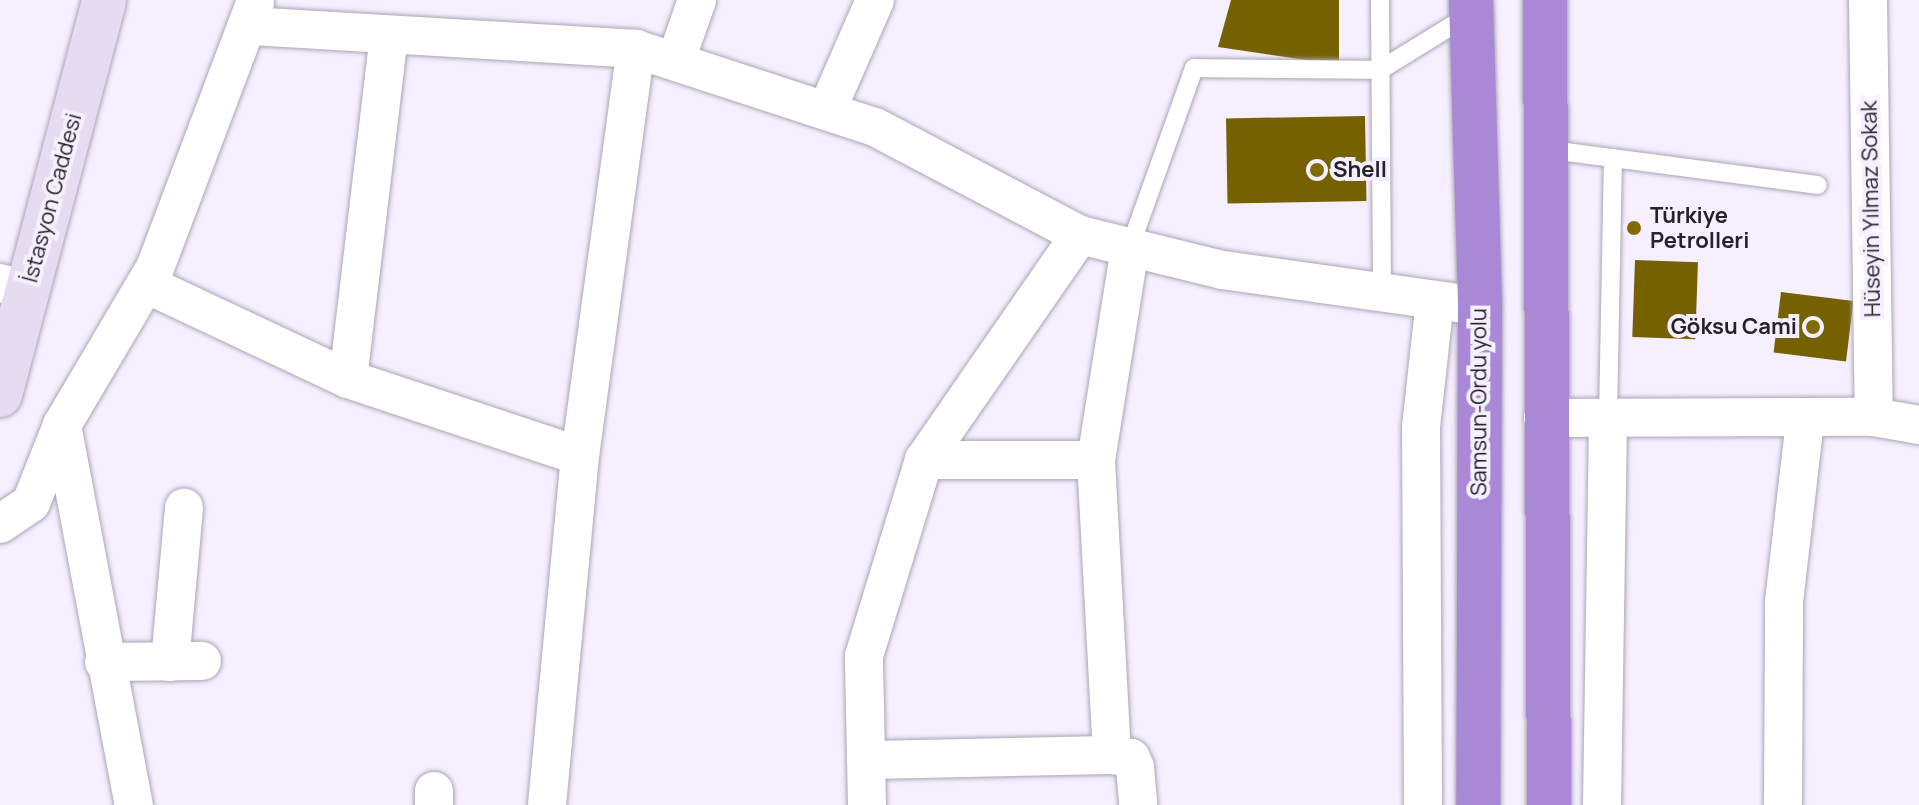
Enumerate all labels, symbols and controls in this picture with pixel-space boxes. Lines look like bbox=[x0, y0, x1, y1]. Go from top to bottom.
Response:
street label: Hüseyin Yılmaz Sokak bbox=[1856, 100, 1886, 318]
street label: İstasyon Caddesi bbox=[17, 111, 87, 285]
place label: Shell bbox=[1333, 157, 1387, 183]
marker: Shell bbox=[1308, 161, 1326, 179]
place label: Türkiye Petrolleri bbox=[1650, 202, 1749, 254]
marker: Türkiye Petrolleri bbox=[1625, 219, 1643, 237]
street label: Samsun-Ordu yolu bbox=[1466, 308, 1492, 496]
place label: Göksu Cami bbox=[1671, 314, 1797, 340]
marker: Göksu Cami bbox=[1804, 318, 1822, 336]

